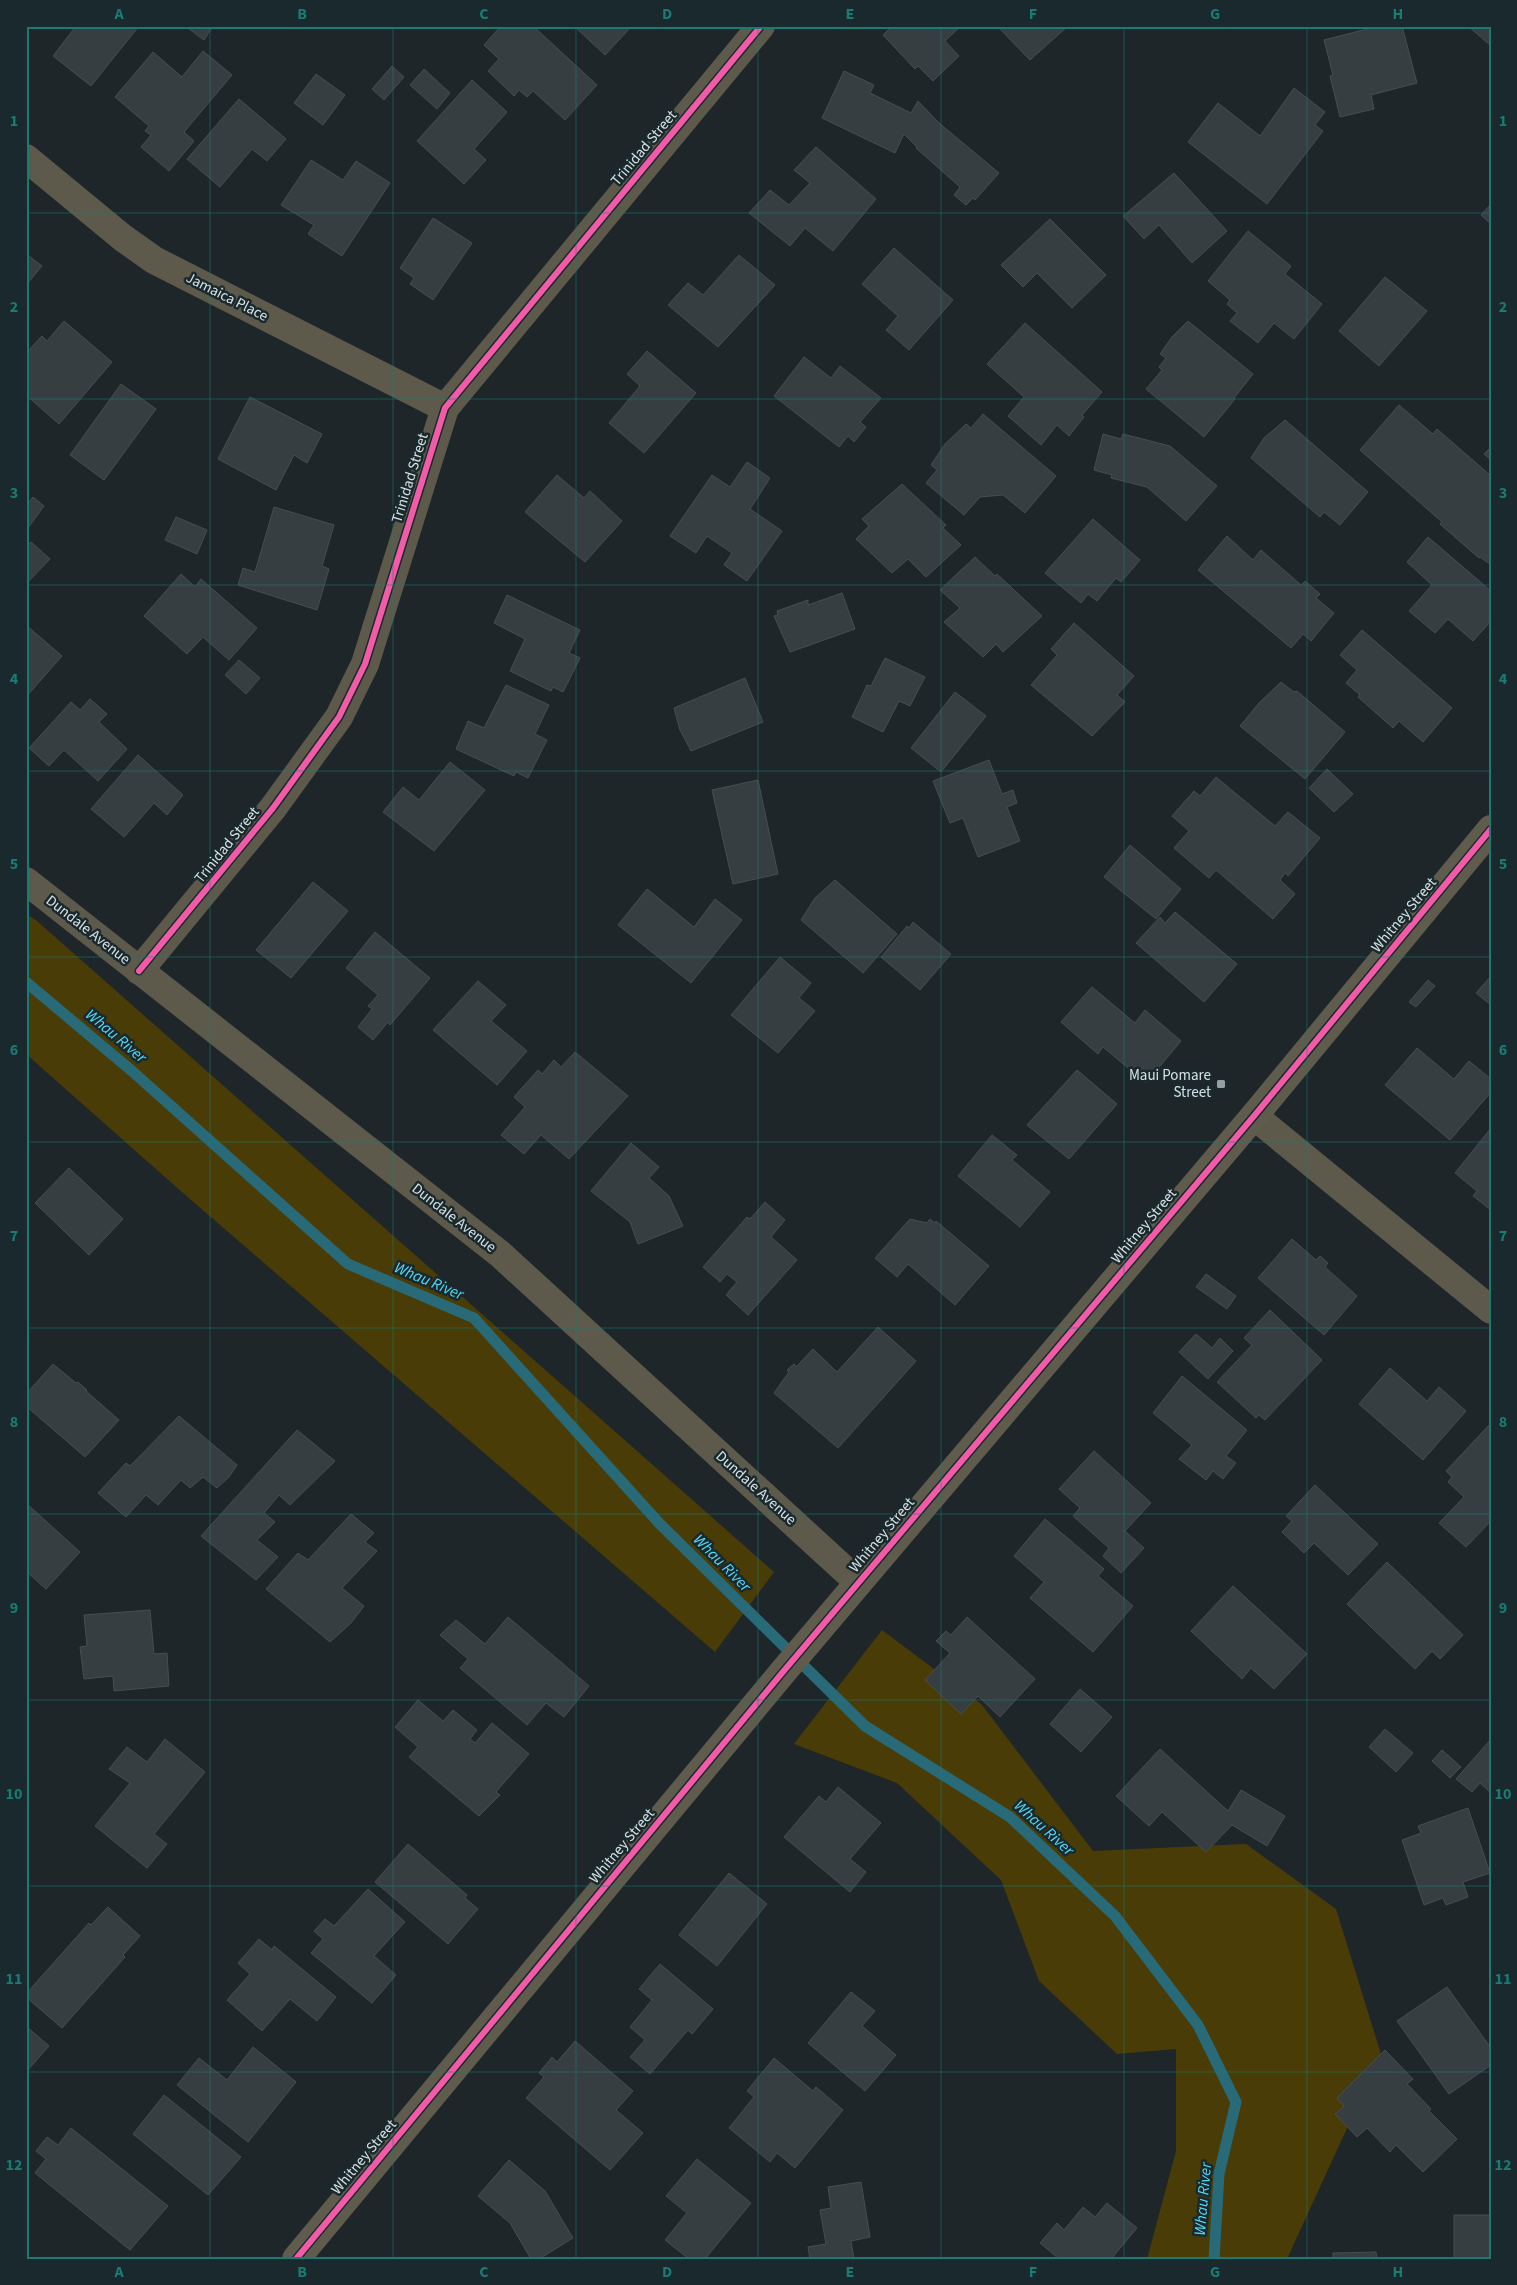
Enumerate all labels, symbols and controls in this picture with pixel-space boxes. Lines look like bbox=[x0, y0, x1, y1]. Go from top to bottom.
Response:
text: A bbox=[113, 3, 124, 25]
text: B bbox=[297, 3, 307, 25]
text: C bbox=[479, 3, 489, 25]
text: D bbox=[662, 3, 672, 25]
text: E bbox=[846, 3, 854, 25]
text: F bbox=[1029, 3, 1037, 25]
text: G bbox=[1210, 3, 1220, 25]
text: H bbox=[1393, 3, 1403, 25]
street label: Trinidad Street bbox=[606, 106, 682, 190]
text: 1 bbox=[10, 110, 18, 132]
text: 1 bbox=[1499, 110, 1507, 132]
street label: Jamaica Place bbox=[182, 267, 272, 327]
text: 2 bbox=[10, 296, 18, 318]
text: 2 bbox=[1499, 296, 1507, 318]
street label: Trinidad Street bbox=[386, 430, 434, 526]
text: 3 bbox=[10, 482, 18, 504]
text: 3 bbox=[1499, 482, 1507, 504]
text: 4 bbox=[10, 668, 19, 690]
text: 4 bbox=[1499, 668, 1508, 690]
street label: Trinidad Street bbox=[190, 802, 264, 888]
text: 5 bbox=[10, 853, 18, 875]
text: 5 bbox=[1499, 853, 1507, 875]
street label: Whitney Street bbox=[1366, 873, 1442, 957]
street label: Dundale Avenue bbox=[41, 890, 135, 970]
water label: Whau River bbox=[81, 1004, 152, 1069]
text: 6 bbox=[10, 1039, 18, 1061]
text: 6 bbox=[1499, 1039, 1507, 1061]
place label: Maui Pomare Street bbox=[1129, 1065, 1211, 1103]
marker: Maui Pomare Street bbox=[1215, 1078, 1227, 1090]
street label: Dundale Avenue bbox=[407, 1178, 501, 1258]
street label: Whitney Street bbox=[1106, 1184, 1182, 1268]
text: 7 bbox=[10, 1225, 18, 1247]
text: 7 bbox=[1499, 1225, 1507, 1247]
water label: Whau River bbox=[391, 1257, 469, 1306]
text: 8 bbox=[10, 1411, 18, 1433]
text: 8 bbox=[1499, 1411, 1507, 1433]
street label: Dundale Avenue bbox=[711, 1446, 801, 1530]
street label: Whitney Street bbox=[844, 1493, 920, 1577]
water label: Whau River bbox=[688, 1529, 757, 1598]
text: 9 bbox=[10, 1597, 18, 1619]
text: 9 bbox=[1499, 1597, 1507, 1619]
text: 10 bbox=[6, 1783, 22, 1805]
text: 10 bbox=[1495, 1783, 1511, 1805]
water label: Whau River bbox=[1009, 1795, 1080, 1862]
street label: Whitney Street bbox=[584, 1804, 660, 1888]
text: 11 bbox=[6, 1968, 22, 1990]
text: 11 bbox=[1495, 1968, 1511, 1990]
street label: Whitney Street bbox=[326, 2115, 402, 2199]
text: 12 bbox=[6, 2154, 22, 2176]
text: 12 bbox=[1495, 2154, 1511, 2176]
water label: Whau River bbox=[1189, 2160, 1217, 2237]
text: A bbox=[113, 2261, 124, 2283]
text: B bbox=[297, 2261, 307, 2283]
text: C bbox=[479, 2261, 489, 2283]
text: D bbox=[662, 2261, 672, 2283]
text: E bbox=[846, 2261, 854, 2283]
text: F bbox=[1029, 2261, 1037, 2283]
text: G bbox=[1210, 2261, 1220, 2283]
text: H bbox=[1393, 2261, 1403, 2283]

